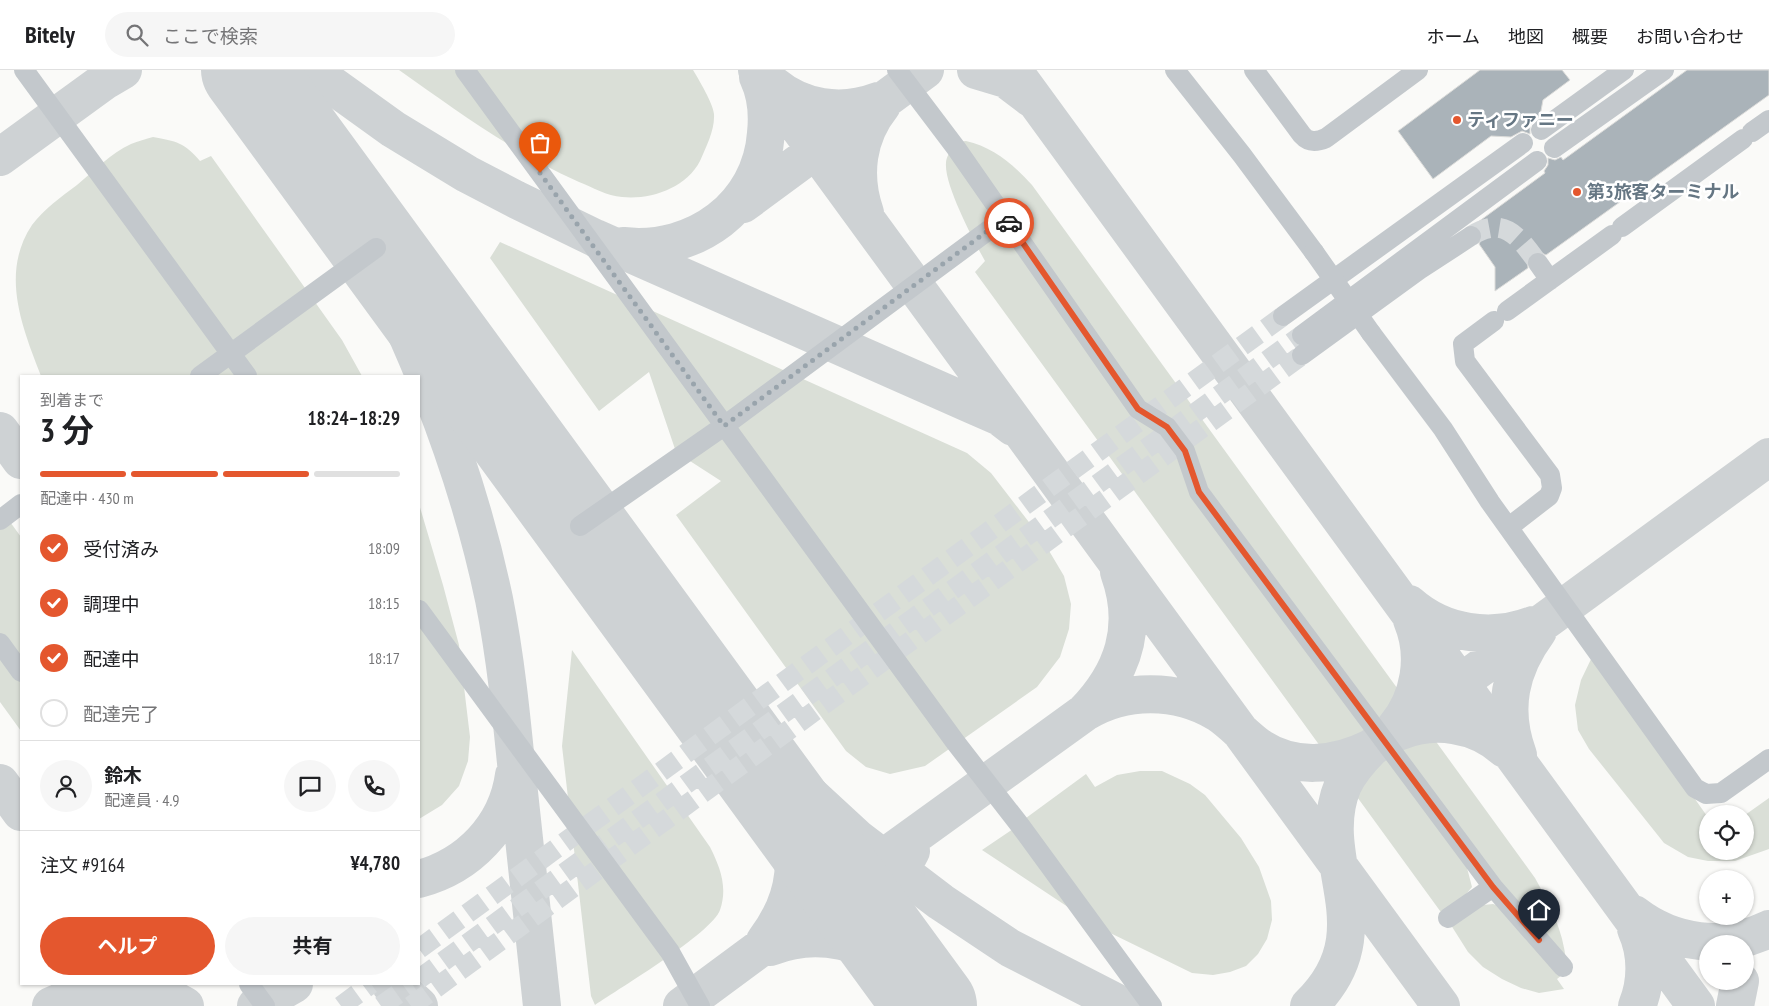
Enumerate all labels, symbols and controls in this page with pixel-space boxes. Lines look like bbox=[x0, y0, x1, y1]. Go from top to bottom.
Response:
search box bbox=[105, 12, 455, 57]
text: Bitely bbox=[25, 19, 75, 50]
icon: search bbox=[123, 21, 151, 49]
text: ここで検索 bbox=[163, 24, 258, 48]
text: ホーム bbox=[1427, 25, 1480, 48]
text: 地図 bbox=[1508, 25, 1544, 48]
text: 概要 bbox=[1572, 25, 1608, 48]
text: お問い合わせ bbox=[1636, 25, 1744, 48]
place label: ティファニー bbox=[1467, 108, 1574, 131]
marker: ティファニー bbox=[1451, 114, 1463, 126]
pin bbox=[519, 122, 561, 173]
icon: bag bbox=[526, 129, 554, 157]
place label: 第3旅客ターミナル bbox=[1587, 180, 1740, 203]
marker: 第3旅客ターミナル bbox=[1571, 186, 1583, 198]
courier bbox=[984, 198, 1034, 248]
icon: car bbox=[995, 209, 1023, 237]
text: 到着まで bbox=[40, 390, 104, 410]
text: 18:24–18:29 bbox=[307, 406, 400, 430]
text: 3 分 bbox=[40, 409, 94, 451]
text: 配達中 · 430 m bbox=[40, 488, 134, 508]
icon: check bbox=[40, 534, 68, 562]
text: 受付済み bbox=[83, 537, 159, 561]
text: 18:09 bbox=[368, 538, 400, 558]
icon: check bbox=[40, 589, 68, 617]
text: 調理中 bbox=[83, 592, 140, 616]
text: 18:15 bbox=[368, 593, 400, 613]
icon: check bbox=[40, 644, 68, 672]
text: 配達中 bbox=[83, 647, 140, 671]
text: 18:17 bbox=[368, 648, 400, 668]
text: 配達完了 bbox=[83, 702, 159, 726]
button: person bbox=[40, 760, 92, 812]
button: chat bbox=[284, 760, 336, 812]
button: phone bbox=[348, 760, 400, 812]
text: 鈴木 bbox=[104, 763, 142, 787]
text: 配達員 · 4.9 bbox=[104, 790, 179, 810]
map controls bbox=[1699, 805, 1754, 990]
button: locate bbox=[1699, 805, 1754, 860]
text: ¥4,780 bbox=[350, 851, 400, 875]
text: 注文 #9164 bbox=[40, 853, 125, 877]
button: + bbox=[1699, 870, 1754, 925]
pin bbox=[1518, 889, 1560, 940]
icon: home bbox=[1525, 896, 1553, 924]
button: ヘルプ bbox=[40, 917, 215, 975]
button: 共有 bbox=[225, 917, 400, 975]
button: − bbox=[1699, 935, 1754, 990]

